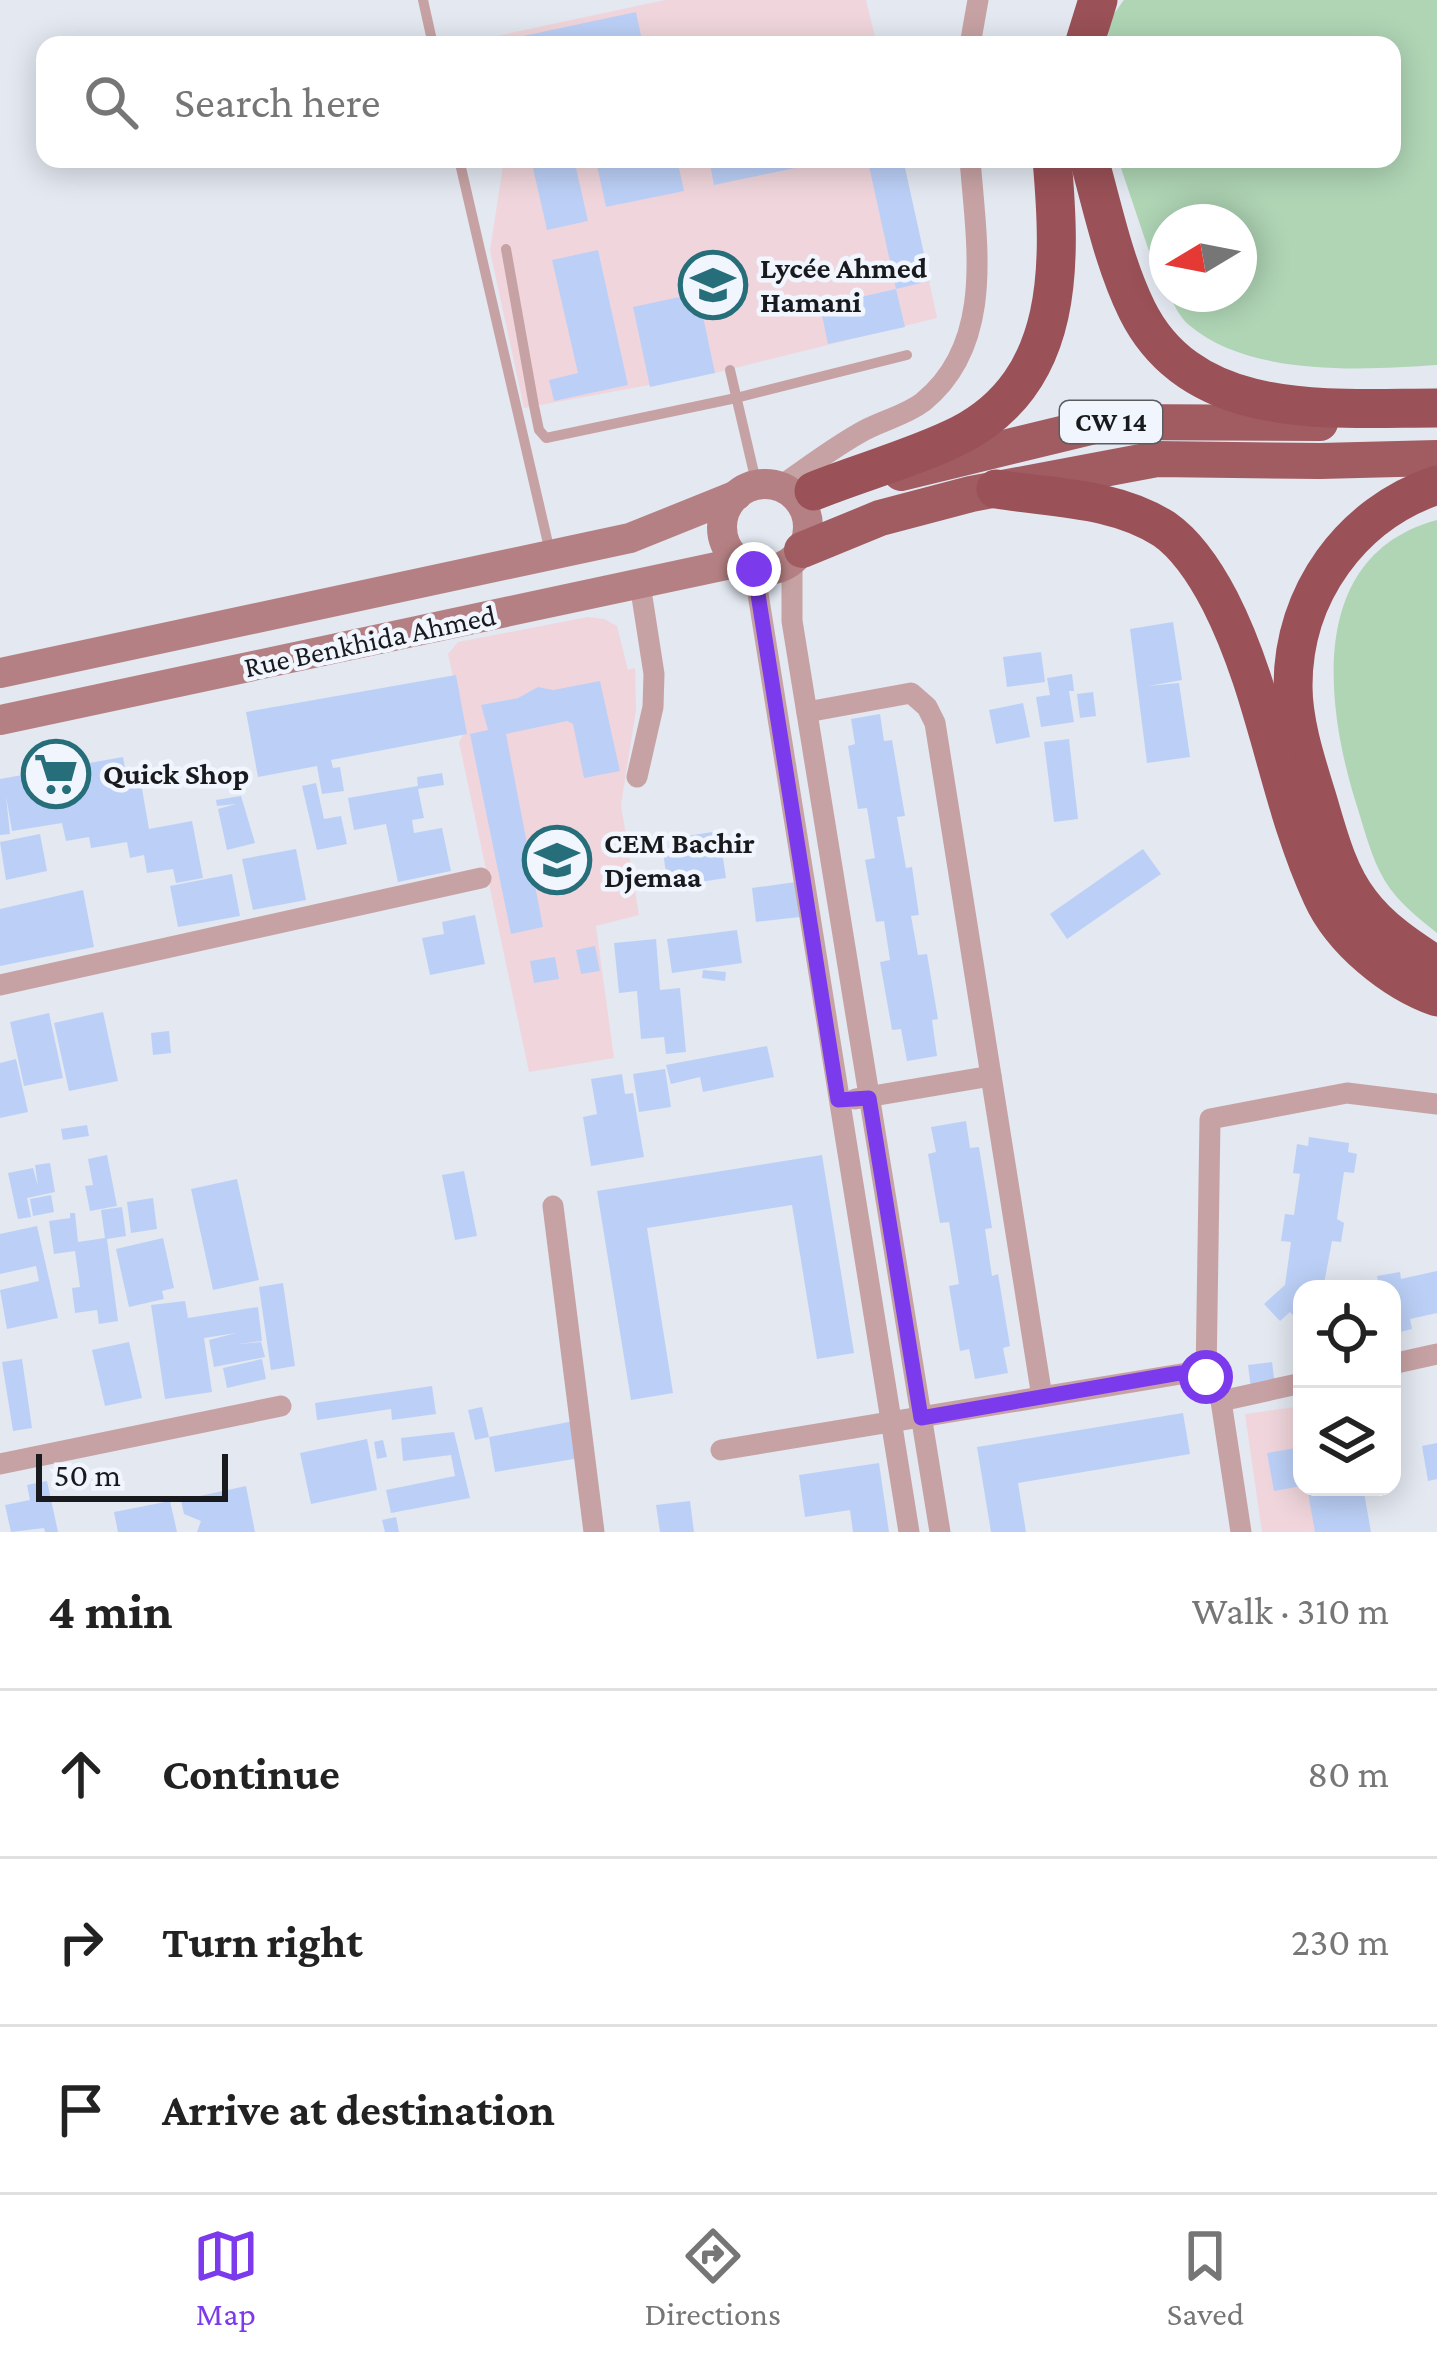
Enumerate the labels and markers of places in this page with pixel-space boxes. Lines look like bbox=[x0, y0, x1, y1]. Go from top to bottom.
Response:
school or university icon: Lycée Ahmed Hamani bbox=[678, 250, 748, 320]
place label: Lycée Ahmed Hamani bbox=[760, 251, 928, 318]
supermarket icon: Quick Shop bbox=[21, 739, 91, 809]
place label: Quick Shop bbox=[103, 757, 249, 790]
school or university icon: CEM Bachir Djemaa bbox=[522, 825, 592, 895]
place label: CEM Bachir Djemaa bbox=[604, 826, 755, 894]

